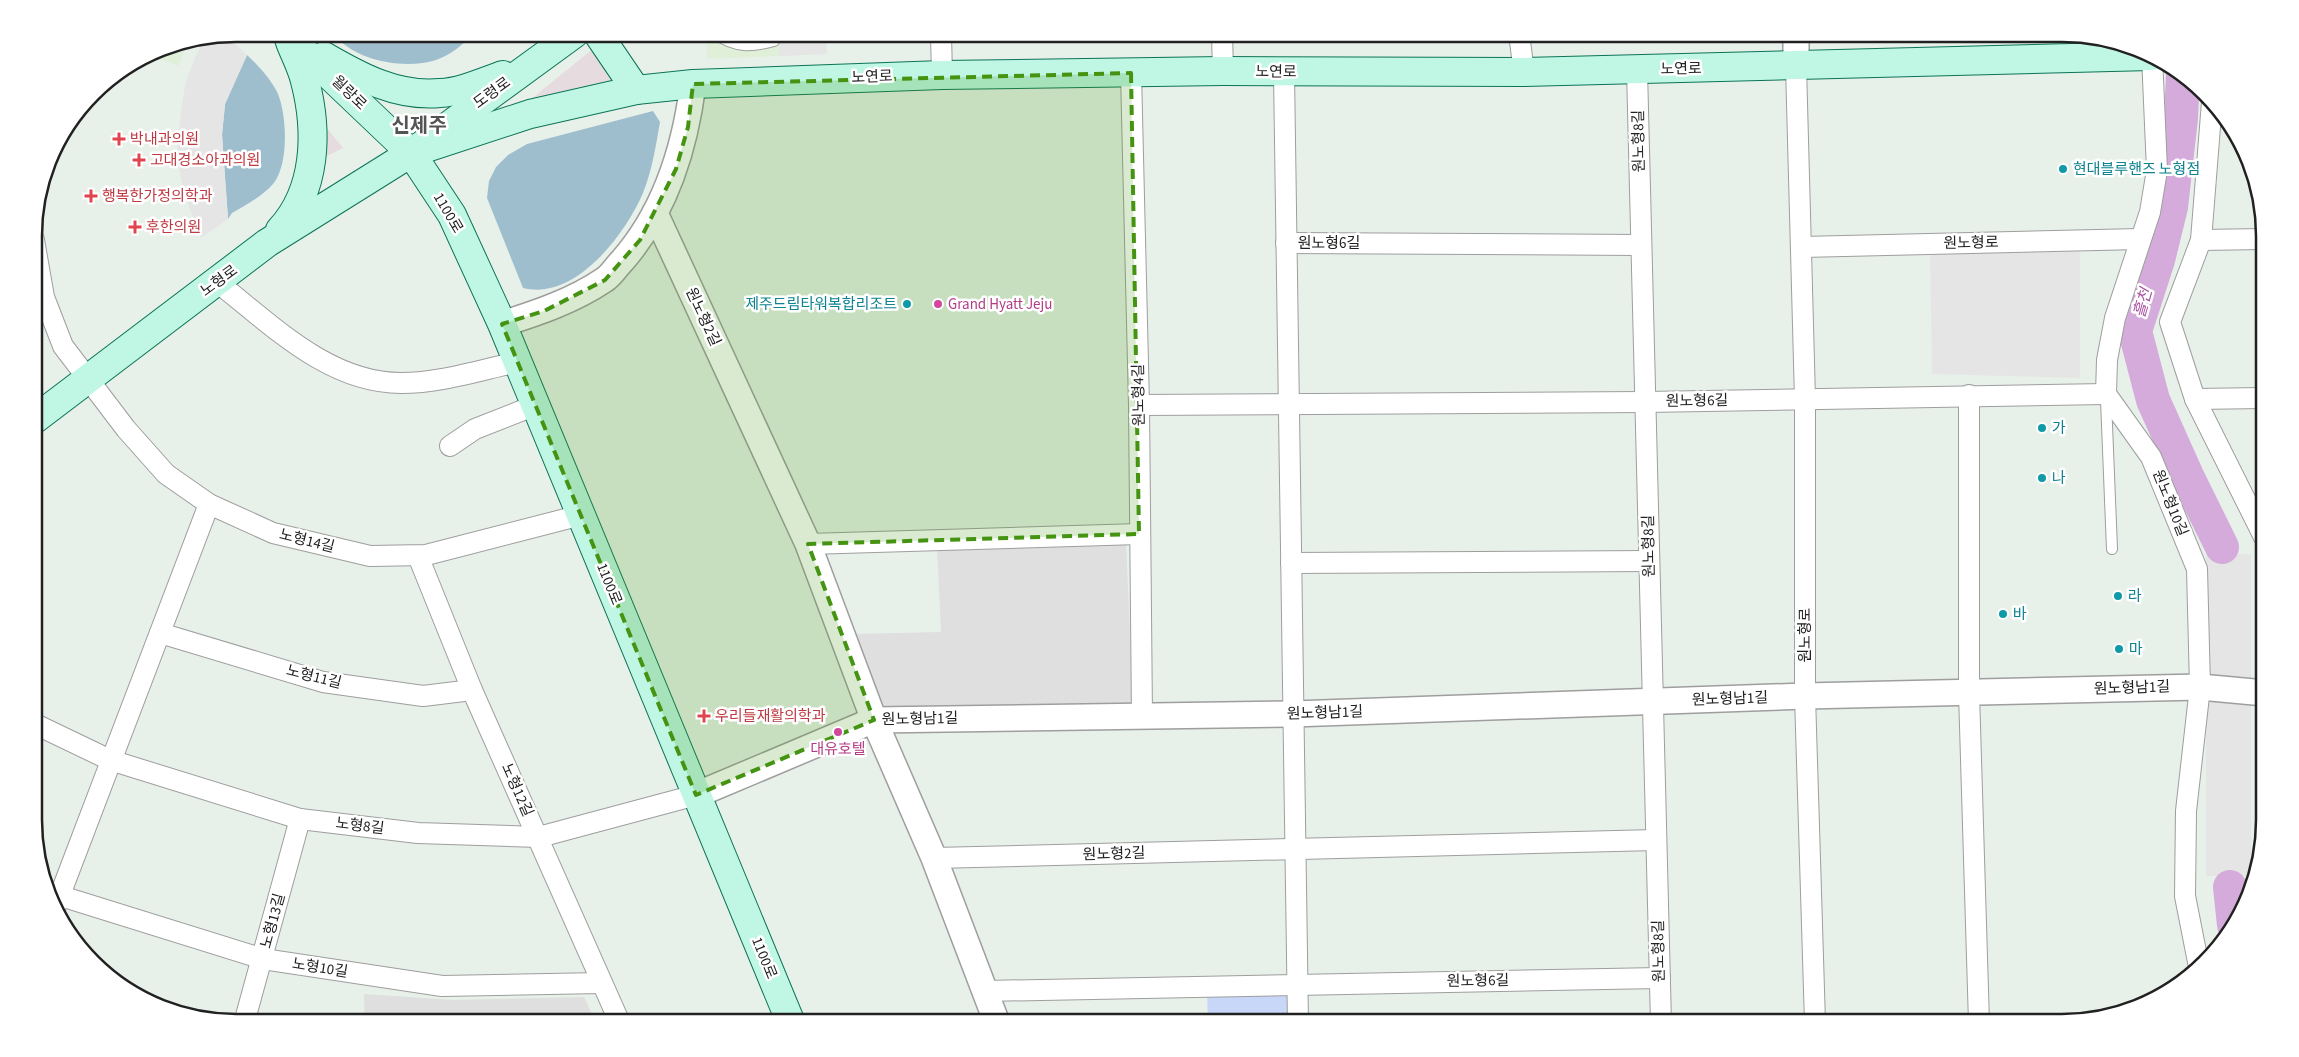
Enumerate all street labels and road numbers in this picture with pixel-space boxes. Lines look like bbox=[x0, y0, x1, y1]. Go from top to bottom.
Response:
street label: 노연로 bbox=[1660, 58, 1702, 80]
street label: 노연로 bbox=[1255, 61, 1297, 83]
street label: 노연로 bbox=[851, 66, 893, 88]
street label: 월랑로 bbox=[327, 71, 371, 115]
street label: 도령로 bbox=[469, 72, 515, 114]
street label: 원노형8길 bbox=[1628, 109, 1650, 173]
street label: 1100로 bbox=[428, 189, 468, 237]
street label: 원노형로 bbox=[1943, 232, 1999, 254]
street label: 원노형6길 bbox=[1298, 233, 1360, 254]
street label: 노형로 bbox=[196, 260, 242, 302]
street label: 원노형2길 bbox=[680, 284, 726, 350]
street label: 원노형4길 bbox=[1128, 363, 1150, 427]
street label: 원노형6길 bbox=[1665, 390, 1729, 412]
street label: 원노형10길 bbox=[2147, 467, 2193, 539]
street label: 원노형8길 bbox=[1638, 514, 1660, 578]
street label: 노형14길 bbox=[277, 524, 337, 558]
street label: 1100로 bbox=[591, 560, 627, 608]
street label: 원노형로 bbox=[1795, 607, 1816, 663]
street label: 노형11길 bbox=[284, 660, 344, 694]
street label: 원노형남1길 bbox=[2093, 676, 2171, 700]
street label: 원노형남1길 bbox=[1691, 687, 1769, 711]
street label: 원노형남1길 bbox=[1286, 701, 1364, 725]
street label: 원노형남1길 bbox=[882, 708, 958, 730]
street label: 노형12길 bbox=[496, 760, 538, 820]
street label: 노형8길 bbox=[334, 813, 386, 839]
street label: 원노형2길 bbox=[1082, 842, 1146, 866]
street label: 노형13길 bbox=[256, 891, 290, 951]
street label: 원노형8길 bbox=[1648, 919, 1670, 983]
street label: 1100로 bbox=[746, 934, 782, 982]
street label: 노형10길 bbox=[291, 953, 349, 983]
street label: 원노형6길 bbox=[1446, 970, 1510, 992]

